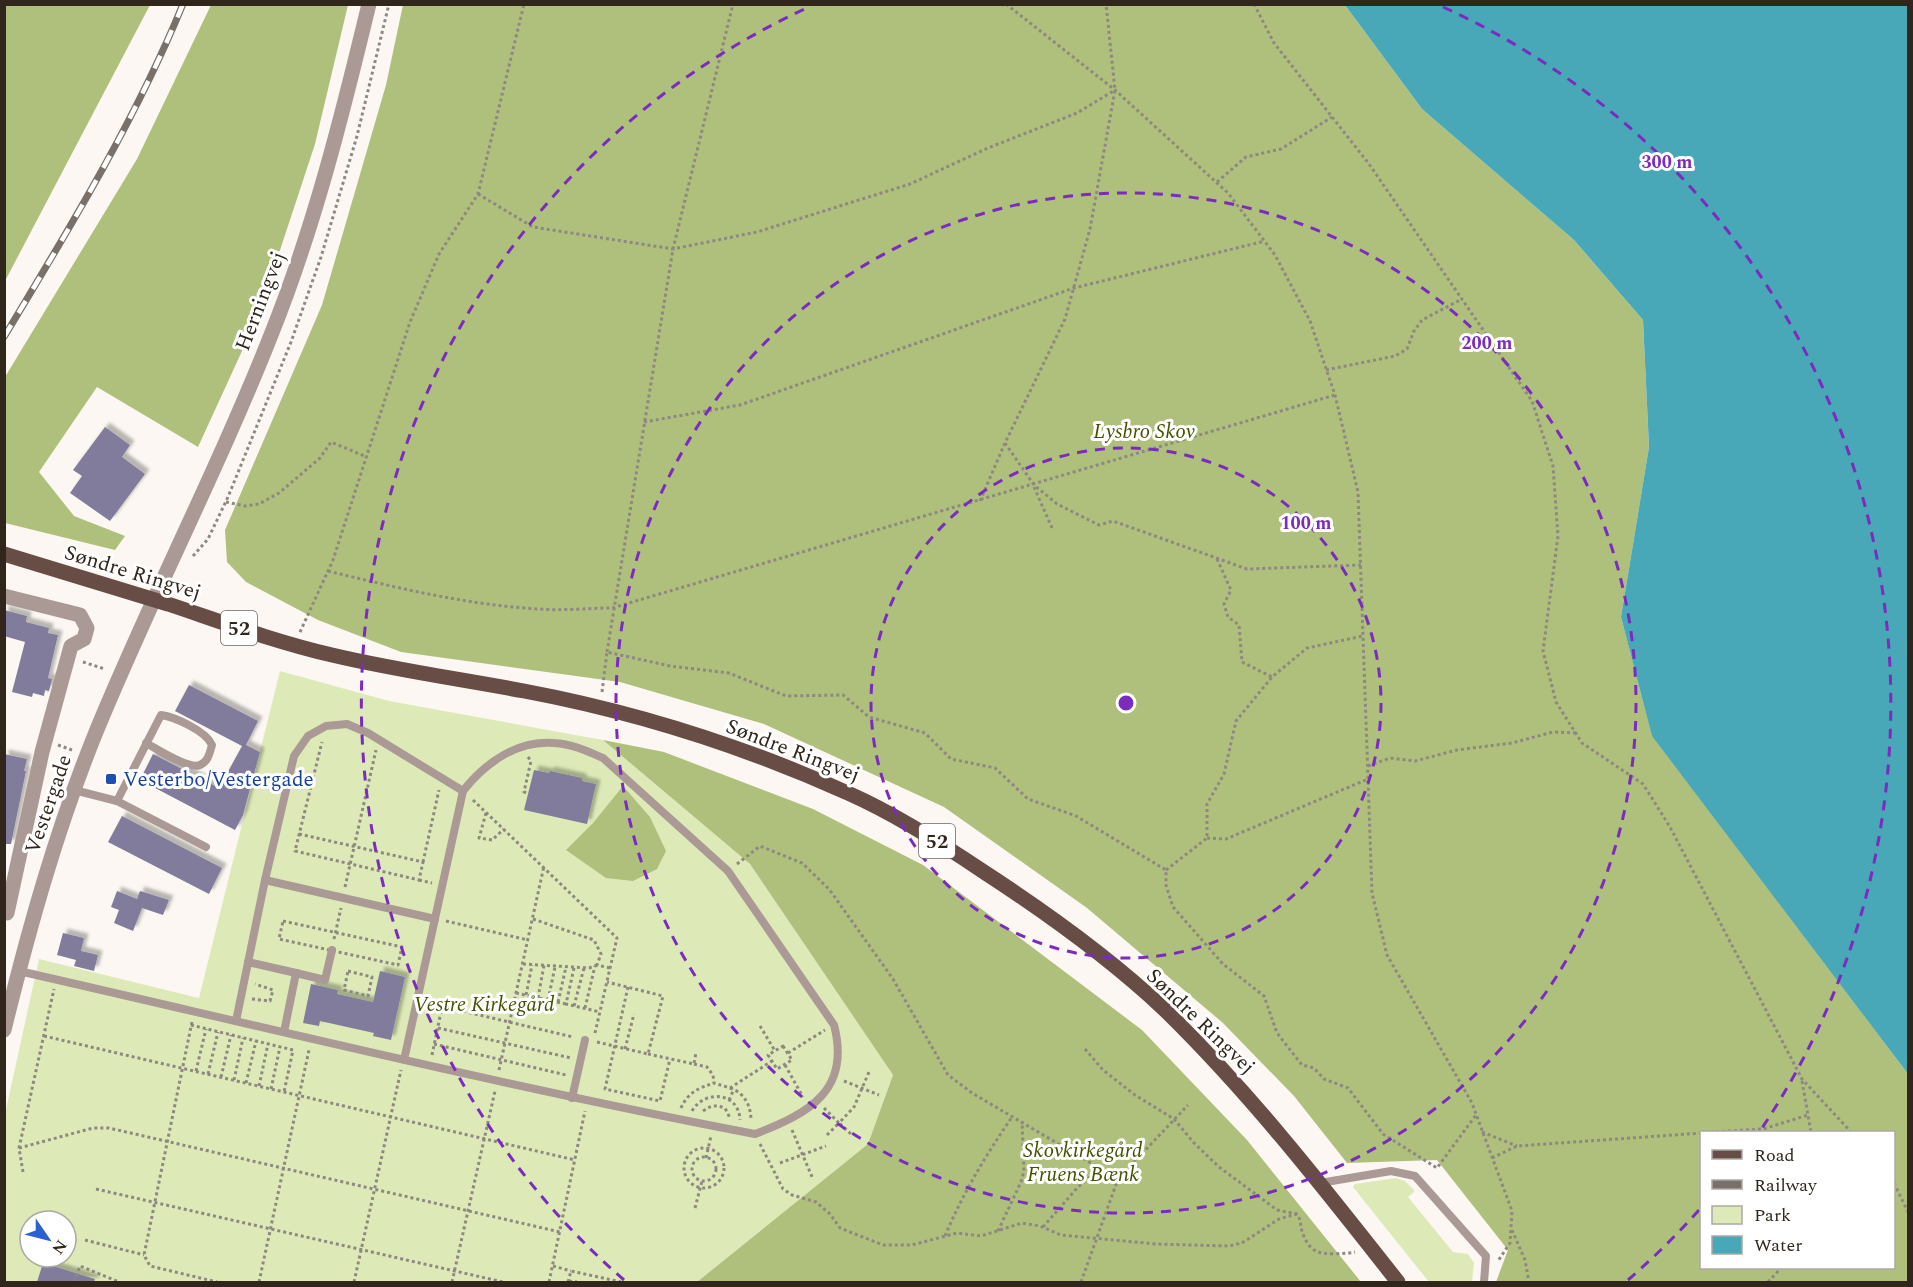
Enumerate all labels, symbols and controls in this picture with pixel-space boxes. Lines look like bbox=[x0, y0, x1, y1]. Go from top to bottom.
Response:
text: 300 m bbox=[1641, 149, 1693, 176]
street label: Herningvej bbox=[227, 247, 295, 356]
text: 200 m bbox=[1461, 330, 1513, 357]
park label: Lysbro Skov bbox=[1093, 416, 1195, 448]
text: 100 m bbox=[1280, 510, 1332, 537]
street label: Søndre Ringvej bbox=[60, 537, 205, 609]
road number: 52 bbox=[221, 611, 257, 645]
centre of rings bbox=[1116, 693, 1136, 713]
street label: Søndre Ringvej bbox=[721, 711, 864, 791]
street label: Vestergade bbox=[17, 750, 81, 858]
place label: Vesterbo/Vestergade bbox=[123, 764, 314, 796]
marker: Vesterbo/Vestergade bbox=[104, 772, 118, 786]
road number: 52 bbox=[919, 824, 955, 858]
street label: Søndre Ringvej bbox=[1138, 961, 1262, 1082]
park label: Vestre Kirkegård bbox=[413, 989, 555, 1021]
legend bbox=[1700, 1131, 1895, 1269]
park label: Skovkirkegård Fruens Bænk bbox=[1023, 1135, 1143, 1191]
text: Road bbox=[1754, 1142, 1795, 1169]
text: Railway bbox=[1754, 1172, 1818, 1199]
text: Park bbox=[1754, 1202, 1791, 1229]
north arrow bbox=[18, 1209, 78, 1269]
text: Water bbox=[1754, 1232, 1802, 1259]
text: N bbox=[46, 1235, 73, 1259]

